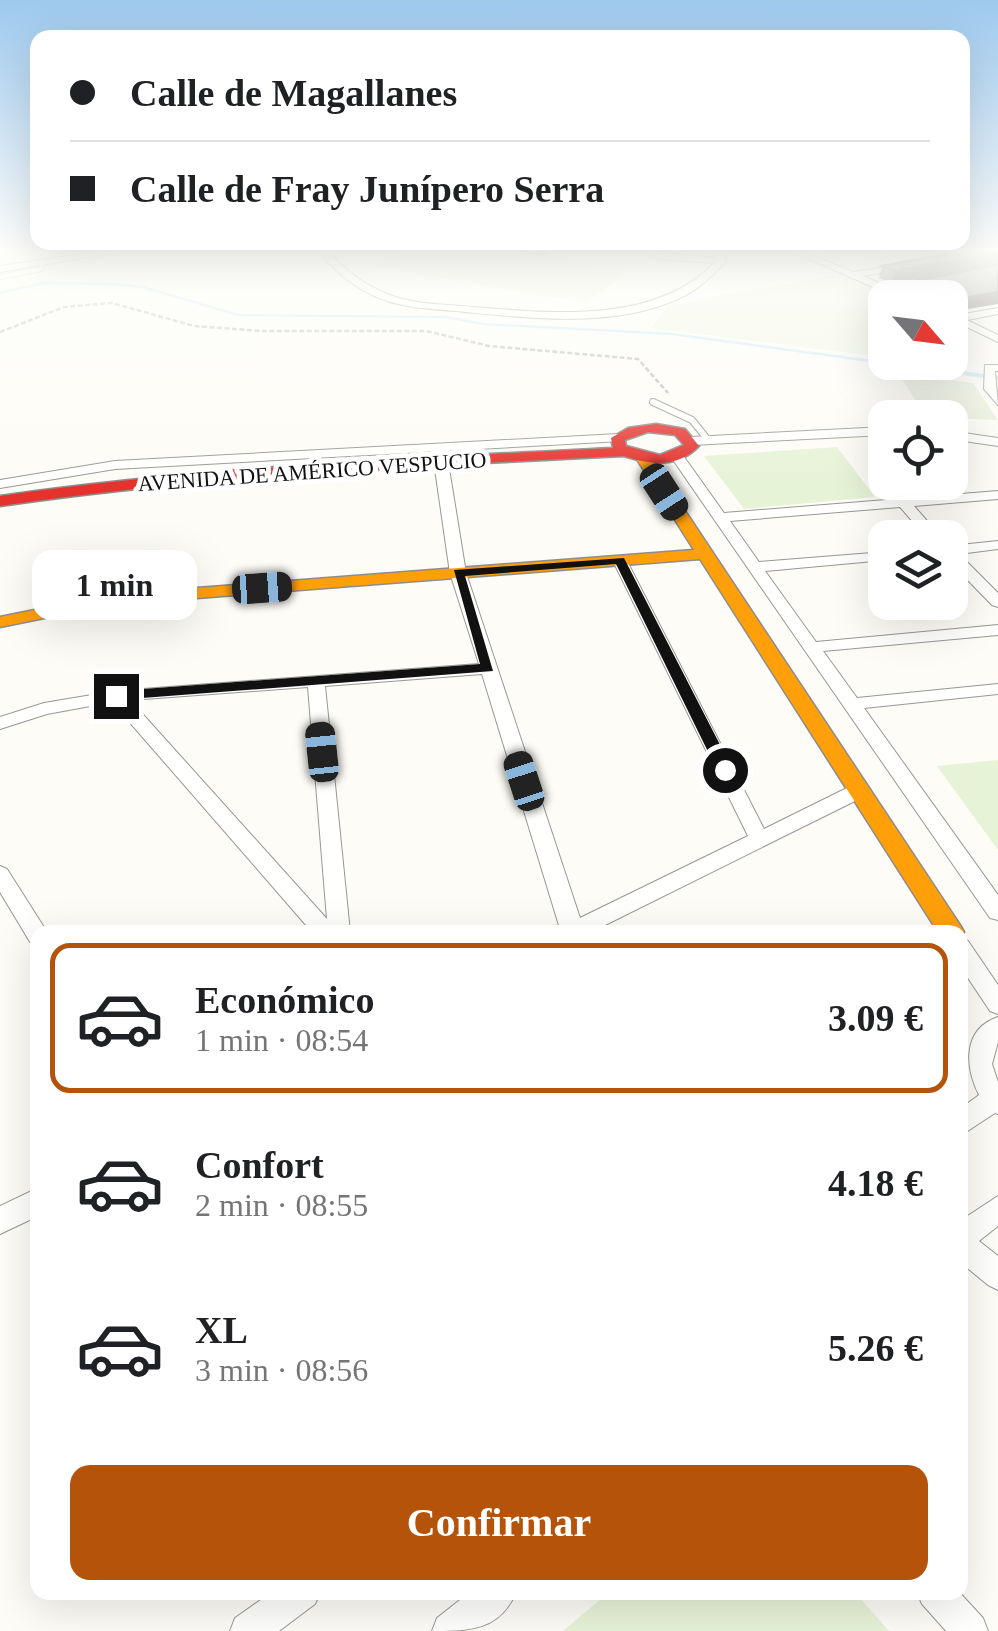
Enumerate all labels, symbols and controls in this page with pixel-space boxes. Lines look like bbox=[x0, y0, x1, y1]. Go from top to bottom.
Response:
text: Calle de Magallanes bbox=[130, 72, 457, 114]
text: Calle de Fray Junípero Serra bbox=[130, 168, 604, 210]
north arrow bbox=[868, 280, 968, 380]
map controls bbox=[868, 280, 968, 620]
button: locate bbox=[868, 400, 968, 500]
street label: AVENIDA DE AMÉRICO VESPUCIO bbox=[137, 447, 487, 496]
car bbox=[635, 459, 693, 525]
button: layers bbox=[868, 520, 968, 620]
callout: 1 min bbox=[34, 551, 198, 621]
text: 1 min bbox=[76, 567, 153, 603]
car bbox=[231, 571, 293, 605]
route end bbox=[94, 674, 139, 719]
car bbox=[304, 721, 340, 783]
car bbox=[500, 748, 548, 814]
route start bbox=[703, 748, 748, 793]
icon: car bbox=[75, 973, 165, 1063]
text: Económico bbox=[195, 979, 374, 1021]
text: 3.09 € bbox=[828, 997, 923, 1039]
text: 1 min · 08:54 bbox=[195, 1022, 368, 1058]
icon: car bbox=[75, 1138, 165, 1228]
text: Confort bbox=[195, 1144, 324, 1186]
text: 4.18 € bbox=[828, 1162, 923, 1204]
text: 2 min · 08:55 bbox=[195, 1187, 368, 1223]
icon: car bbox=[75, 1303, 165, 1393]
text: XL bbox=[195, 1309, 248, 1351]
text: 5.26 € bbox=[828, 1327, 923, 1369]
text: 3 min · 08:56 bbox=[195, 1352, 368, 1388]
button: Confirmar bbox=[70, 1465, 928, 1580]

